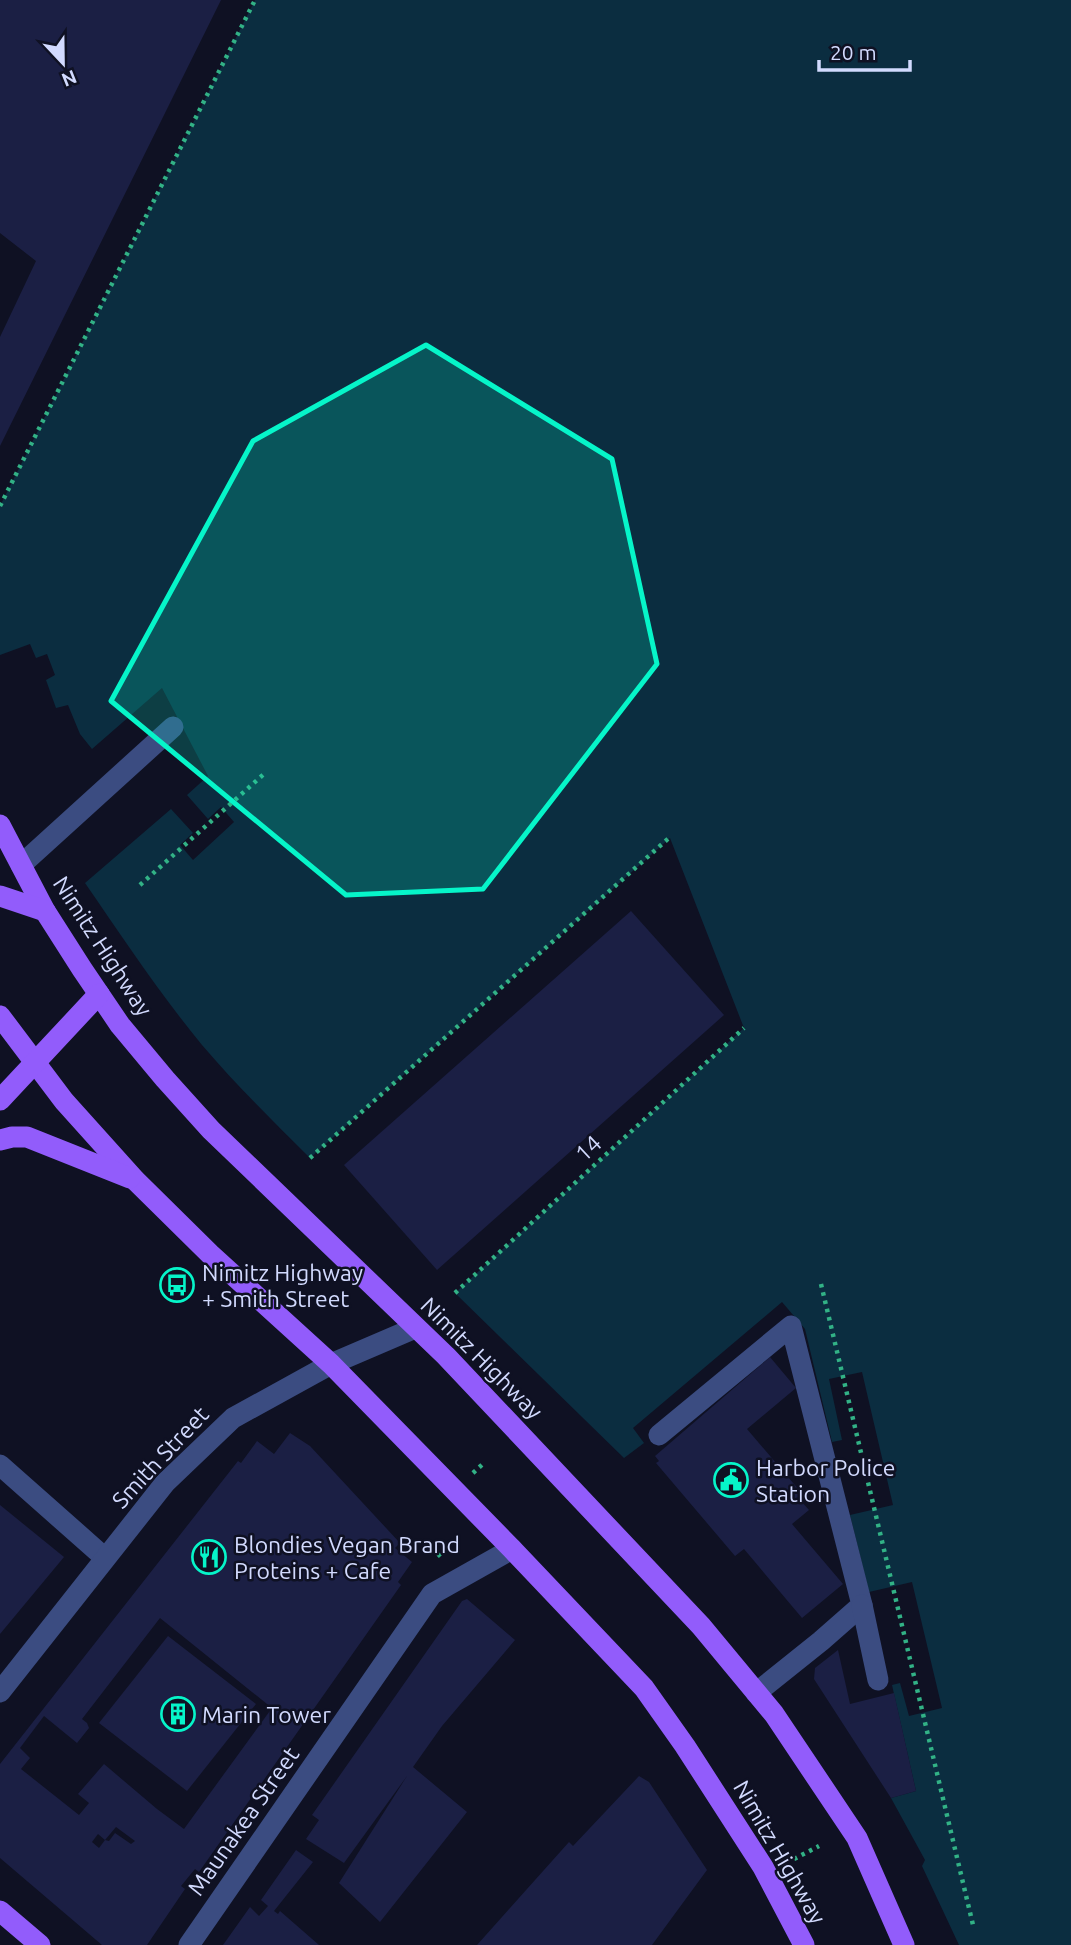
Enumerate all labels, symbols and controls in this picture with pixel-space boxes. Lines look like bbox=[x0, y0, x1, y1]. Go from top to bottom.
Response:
north arrow bbox=[28, 28, 98, 98]
scale bar bbox=[819, 28, 910, 72]
text: 20 m bbox=[830, 40, 877, 64]
text: N bbox=[59, 66, 80, 92]
street label: Nimitz Highway bbox=[49, 872, 157, 1020]
street label: 14 bbox=[570, 1130, 606, 1166]
place label: Nimitz Highway + Smith Street bbox=[202, 1260, 363, 1311]
bus stop icon: Nimitz Highway + Smith Street bbox=[158, 1266, 196, 1304]
street label: Nimitz Highway bbox=[416, 1292, 548, 1424]
street label: Smith Street bbox=[107, 1401, 213, 1513]
place label: Harbor Police Station bbox=[756, 1455, 895, 1506]
public building icon: Harbor Police Station bbox=[712, 1461, 750, 1499]
place label: Blondies Vegan Brand Proteins + Cafe bbox=[234, 1532, 460, 1583]
restaurant icon: Blondies Vegan Brand Proteins + Cafe bbox=[190, 1538, 228, 1576]
building icon: Marin Tower bbox=[159, 1695, 197, 1733]
place label: Marin Tower bbox=[202, 1702, 331, 1727]
street label: Maunakea Street bbox=[183, 1742, 303, 1900]
street label: Nimitz Highway bbox=[729, 1776, 831, 1928]

